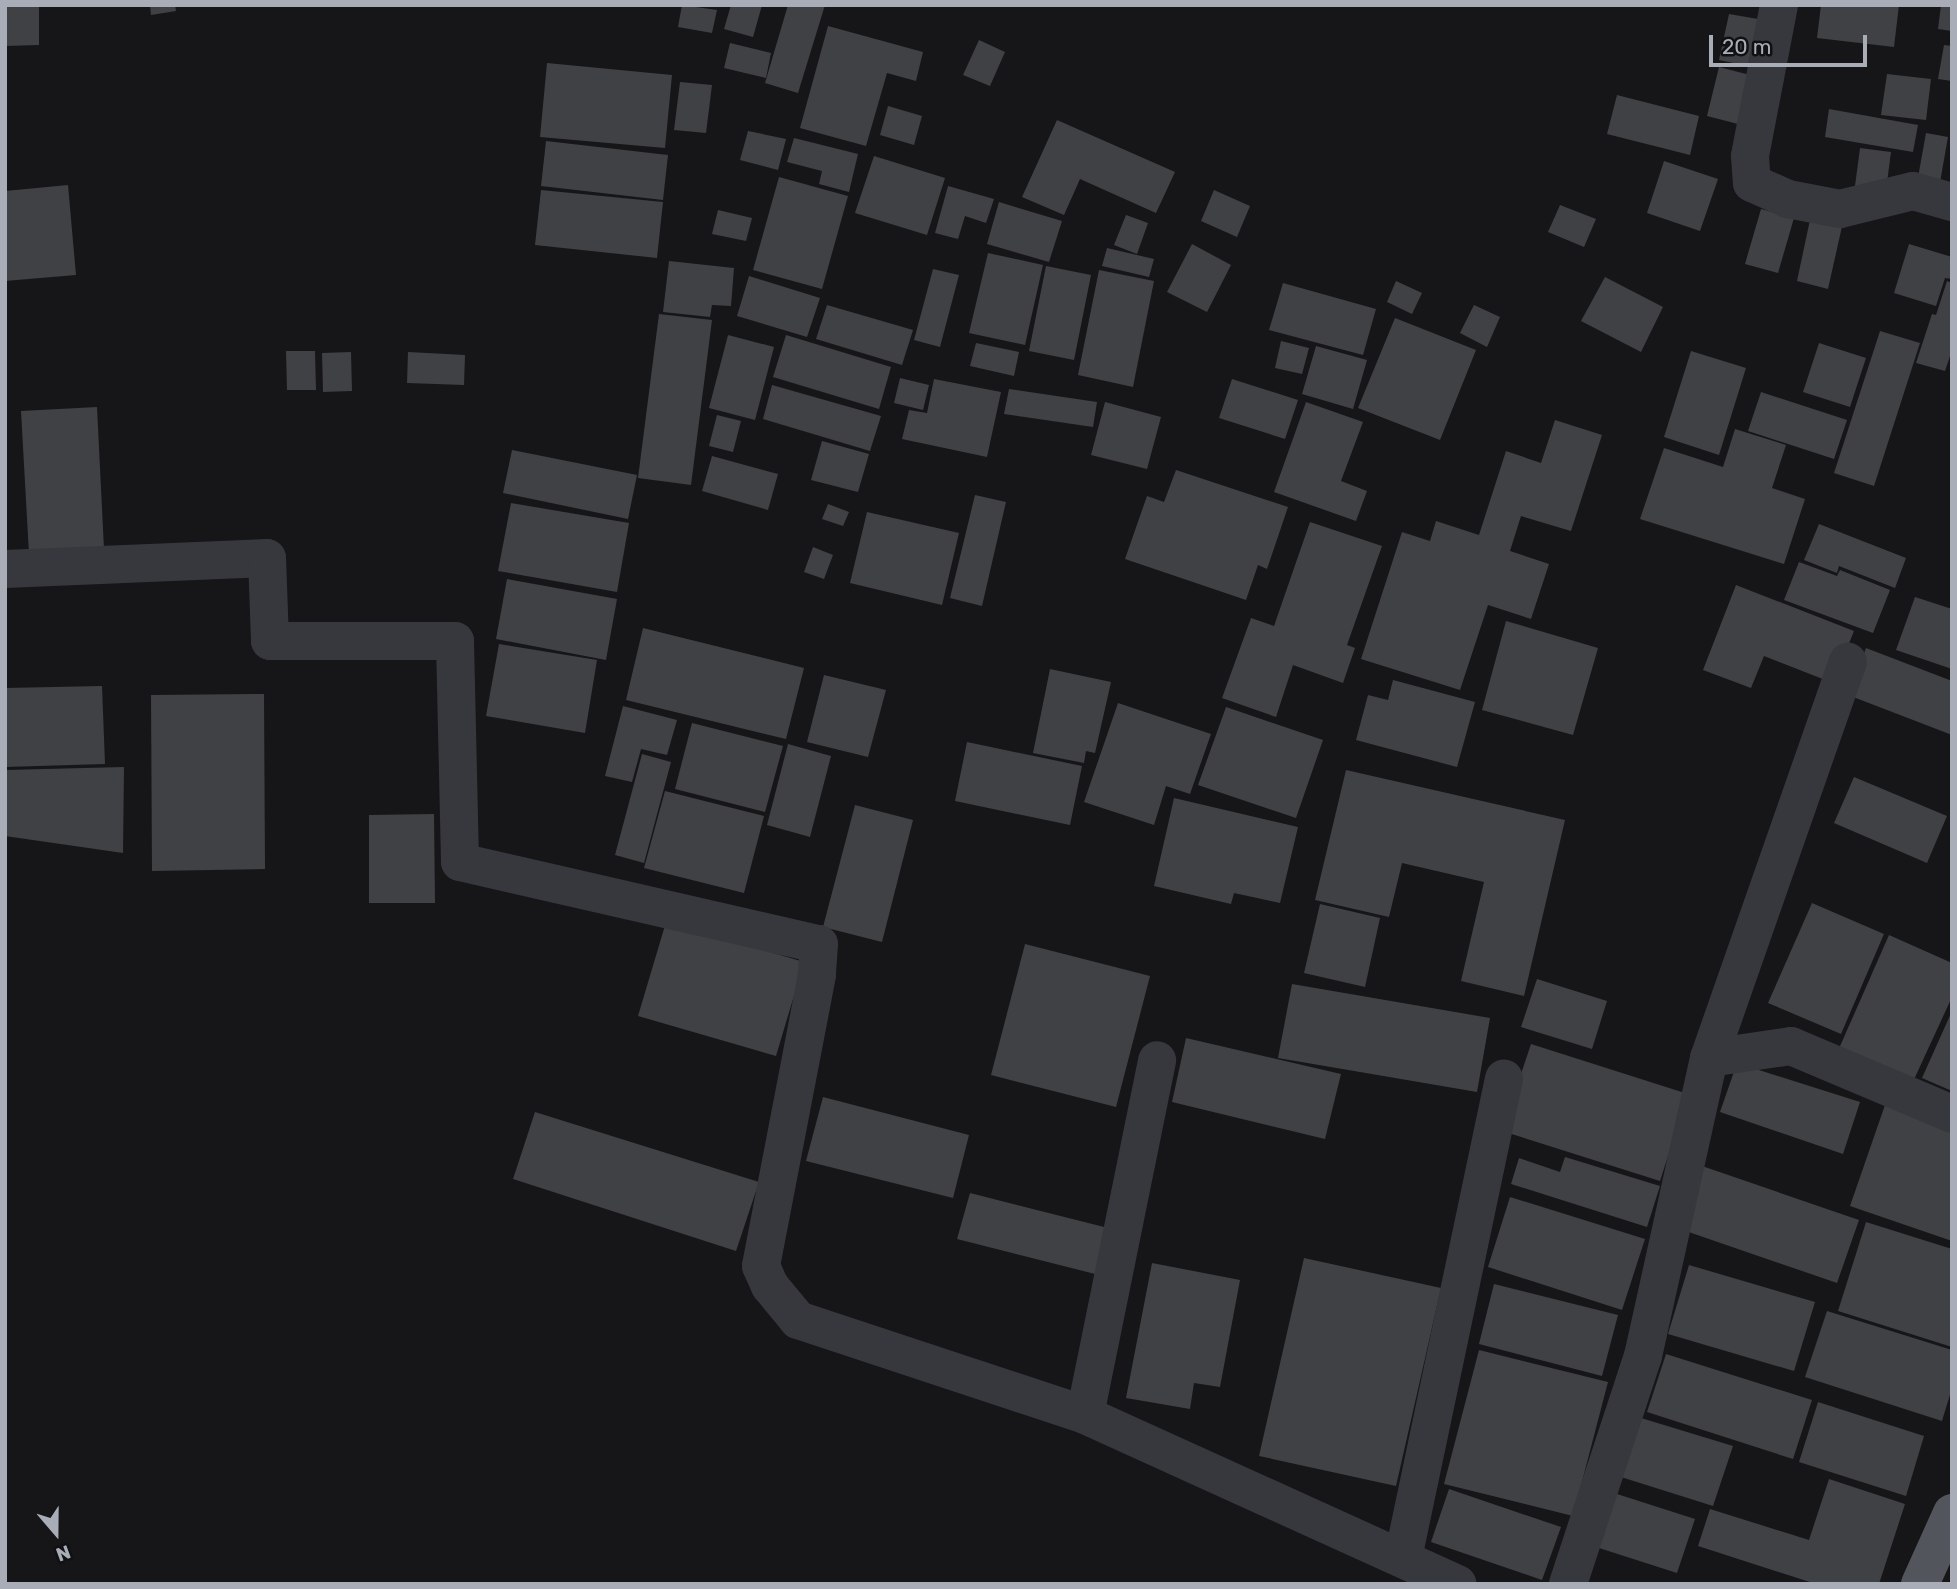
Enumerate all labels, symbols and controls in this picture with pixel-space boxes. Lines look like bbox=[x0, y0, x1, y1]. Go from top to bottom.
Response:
scale bar bbox=[1712, 21, 1870, 65]
text: 20 m bbox=[1722, 34, 1771, 59]
north arrow bbox=[21, 1498, 91, 1568]
text: N bbox=[53, 1540, 74, 1566]

